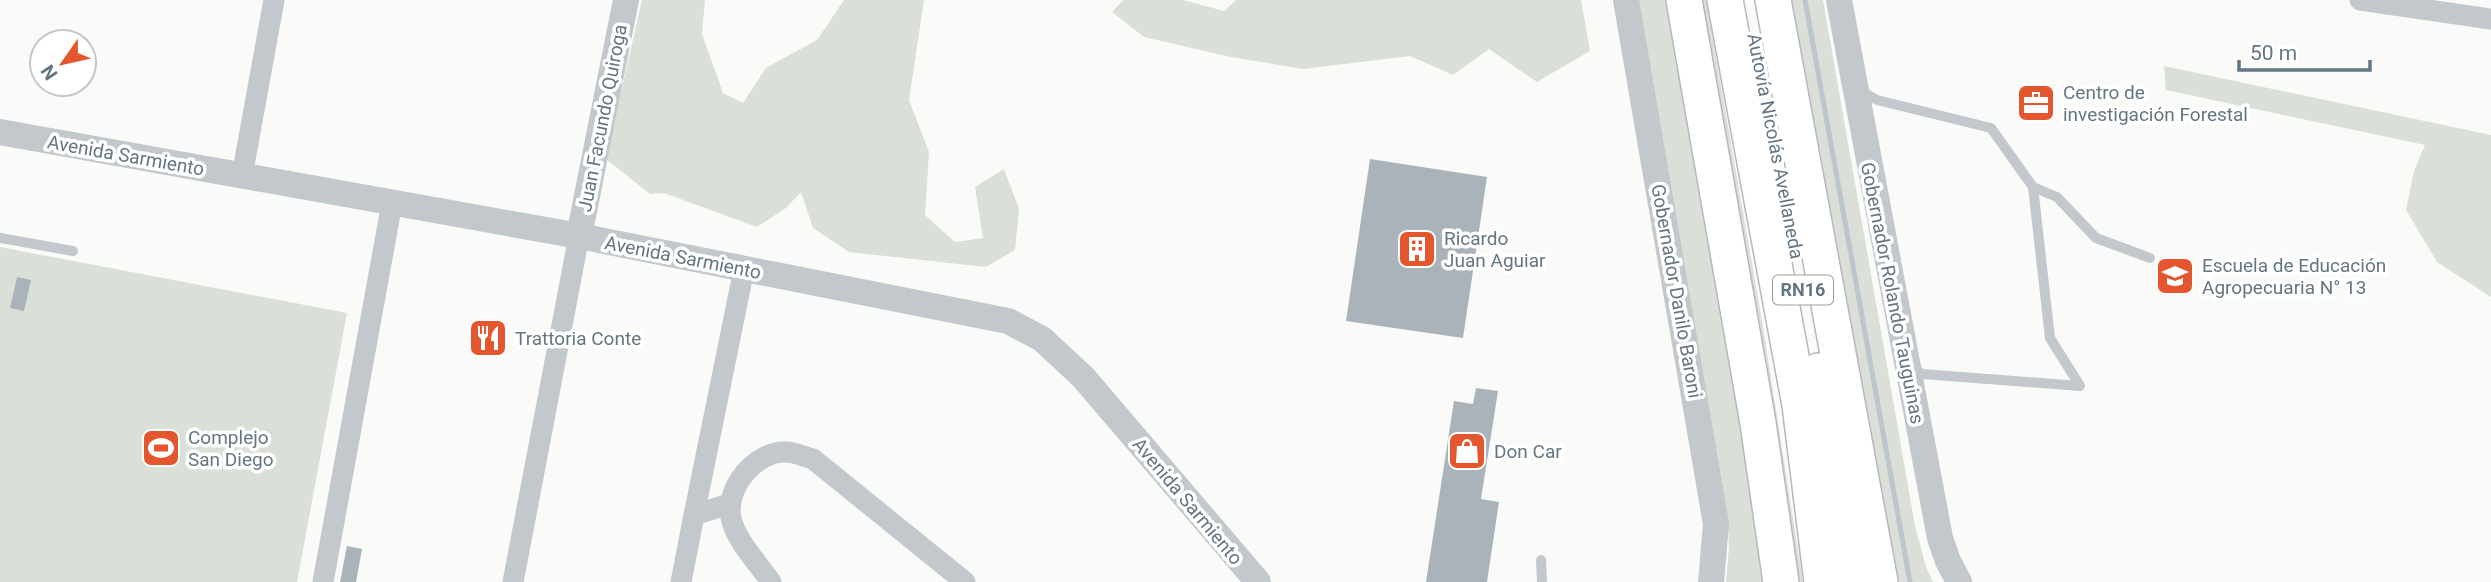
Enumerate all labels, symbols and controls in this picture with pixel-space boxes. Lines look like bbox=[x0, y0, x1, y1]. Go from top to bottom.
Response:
street label: Juan Facundo Quiroga bbox=[573, 22, 632, 214]
north arrow bbox=[28, 28, 98, 98]
scale bar bbox=[2239, 28, 2370, 72]
street label: Autovía Nicolás Avellaneda bbox=[1742, 31, 1809, 261]
text: 50 m bbox=[2250, 41, 2297, 65]
text: N bbox=[36, 60, 63, 84]
place label: Centro de investigación Forestal bbox=[2063, 81, 2248, 126]
office icon: Centro de investigación Forestal bbox=[2015, 82, 2057, 124]
street label: Avenida Sarmiento bbox=[46, 130, 206, 181]
street label: Gobernador Rolando Tauguinas bbox=[1856, 160, 1929, 426]
street label: Gobernador Danilo Baroni bbox=[1646, 182, 1707, 400]
place label: Ricardo Juan Aguiar bbox=[1444, 227, 1546, 272]
building icon: Ricardo Juan Aguiar bbox=[1396, 228, 1438, 270]
street label: Avenida Sarmiento bbox=[603, 231, 763, 284]
place label: Escuela de Educación Agropecuaria N° 13 bbox=[2202, 254, 2386, 299]
school or university icon: Escuela de Educación Agropecuaria N° 13 bbox=[2154, 255, 2196, 297]
road number: RN16 bbox=[1773, 276, 1833, 304]
restaurant icon: Trattoria Conte bbox=[467, 317, 509, 359]
place label: Trattoria Conte bbox=[515, 327, 641, 350]
place label: Complejo San Diego bbox=[188, 426, 274, 471]
sports icon: Complejo San Diego bbox=[140, 427, 182, 469]
shop icon: Don Car bbox=[1446, 430, 1488, 472]
street label: Avenida Sarmiento bbox=[1128, 433, 1247, 570]
place label: Don Car bbox=[1494, 440, 1562, 463]

